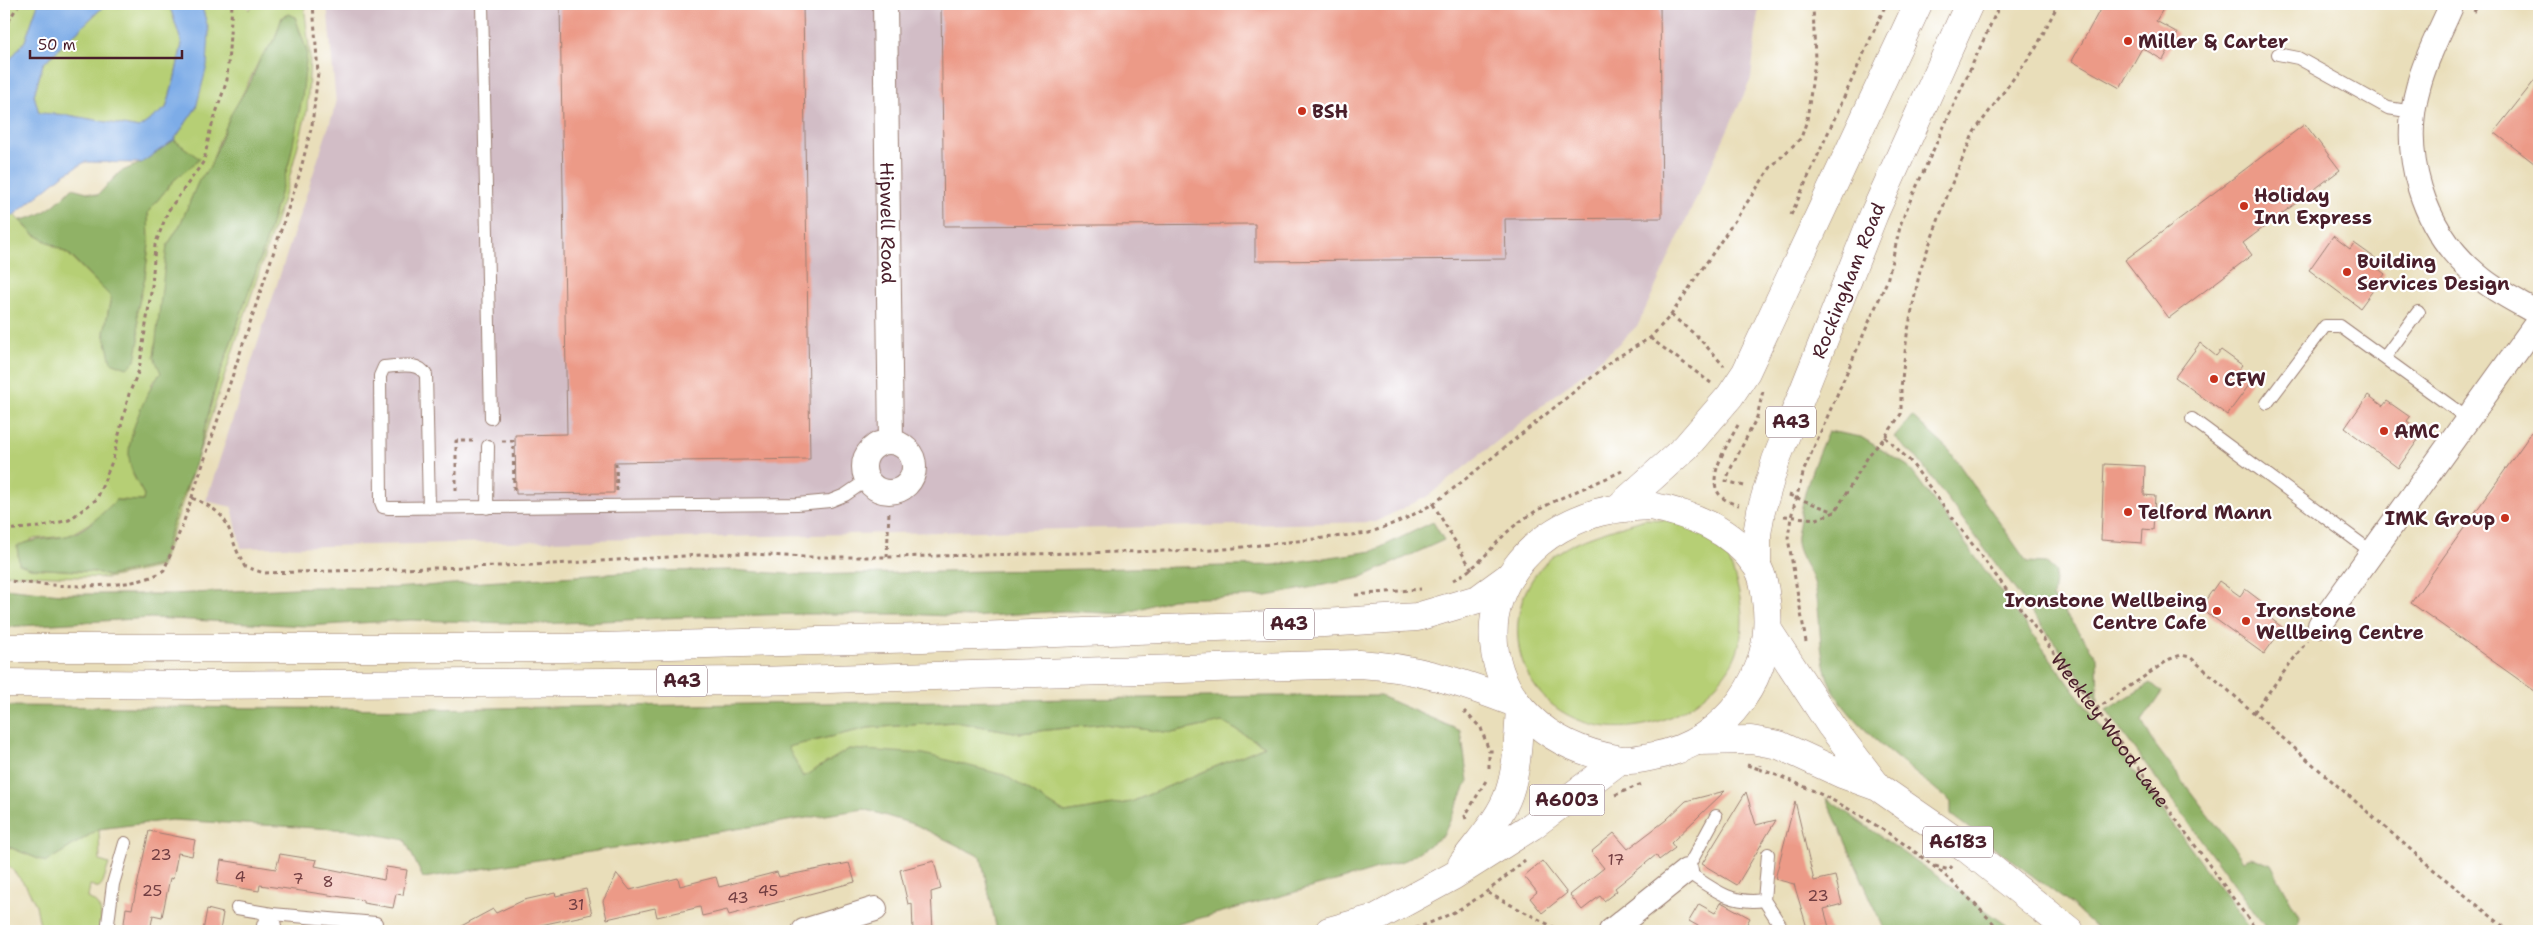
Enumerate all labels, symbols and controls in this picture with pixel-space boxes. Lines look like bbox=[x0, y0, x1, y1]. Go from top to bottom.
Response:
scale bar bbox=[30, 28, 182, 60]
place label: Miller & Carter bbox=[2138, 29, 2288, 54]
text: 50 m bbox=[38, 35, 76, 55]
marker: Miller & Carter bbox=[2122, 35, 2134, 47]
place label: BSH bbox=[1312, 99, 1348, 124]
marker: BSH bbox=[1296, 105, 1308, 117]
street label: Hipwell Road bbox=[874, 162, 901, 284]
place label: Holiday Inn Express bbox=[2254, 183, 2372, 230]
street label: Rockingham Road bbox=[1806, 198, 1891, 362]
marker: Holiday Inn Express bbox=[2238, 200, 2250, 212]
place label: Building Services Design bbox=[2357, 249, 2510, 296]
marker: Building Services Design bbox=[2341, 266, 2353, 278]
place label: CFW bbox=[2224, 367, 2266, 392]
marker: CFW bbox=[2208, 373, 2220, 385]
road number: A43 bbox=[1766, 407, 1816, 438]
place label: AMC bbox=[2394, 419, 2440, 444]
marker: AMC bbox=[2378, 425, 2390, 437]
place label: Telford Mann bbox=[2138, 500, 2272, 525]
marker: Telford Mann bbox=[2122, 506, 2134, 518]
place label: IMK Group bbox=[2385, 506, 2495, 531]
marker: IMK Group bbox=[2499, 512, 2511, 524]
place label: Ironstone Wellbeing Centre Cafe bbox=[2004, 588, 2207, 635]
place label: Ironstone Wellbeing Centre bbox=[2256, 598, 2424, 645]
marker: Ironstone Wellbeing Centre Cafe bbox=[2211, 605, 2223, 617]
road number: A43 bbox=[1264, 608, 1314, 640]
marker: Ironstone Wellbeing Centre bbox=[2240, 615, 2252, 627]
street label: Weekley Wood Lane bbox=[2045, 648, 2175, 813]
road number: A43 bbox=[657, 666, 707, 696]
road number: A6003 bbox=[1530, 784, 1604, 816]
road number: A6183 bbox=[1923, 826, 1993, 858]
house number: 23 bbox=[150, 844, 172, 865]
house number: 17 bbox=[1607, 849, 1625, 870]
house number: 4 bbox=[234, 866, 246, 887]
house number: 7 bbox=[292, 868, 304, 889]
house number: 8 bbox=[322, 871, 334, 892]
house number: 25 bbox=[142, 880, 162, 901]
house number: 45 bbox=[758, 880, 778, 901]
house number: 23 bbox=[1807, 885, 1829, 906]
house number: 43 bbox=[727, 887, 749, 908]
house number: 31 bbox=[567, 894, 585, 915]

